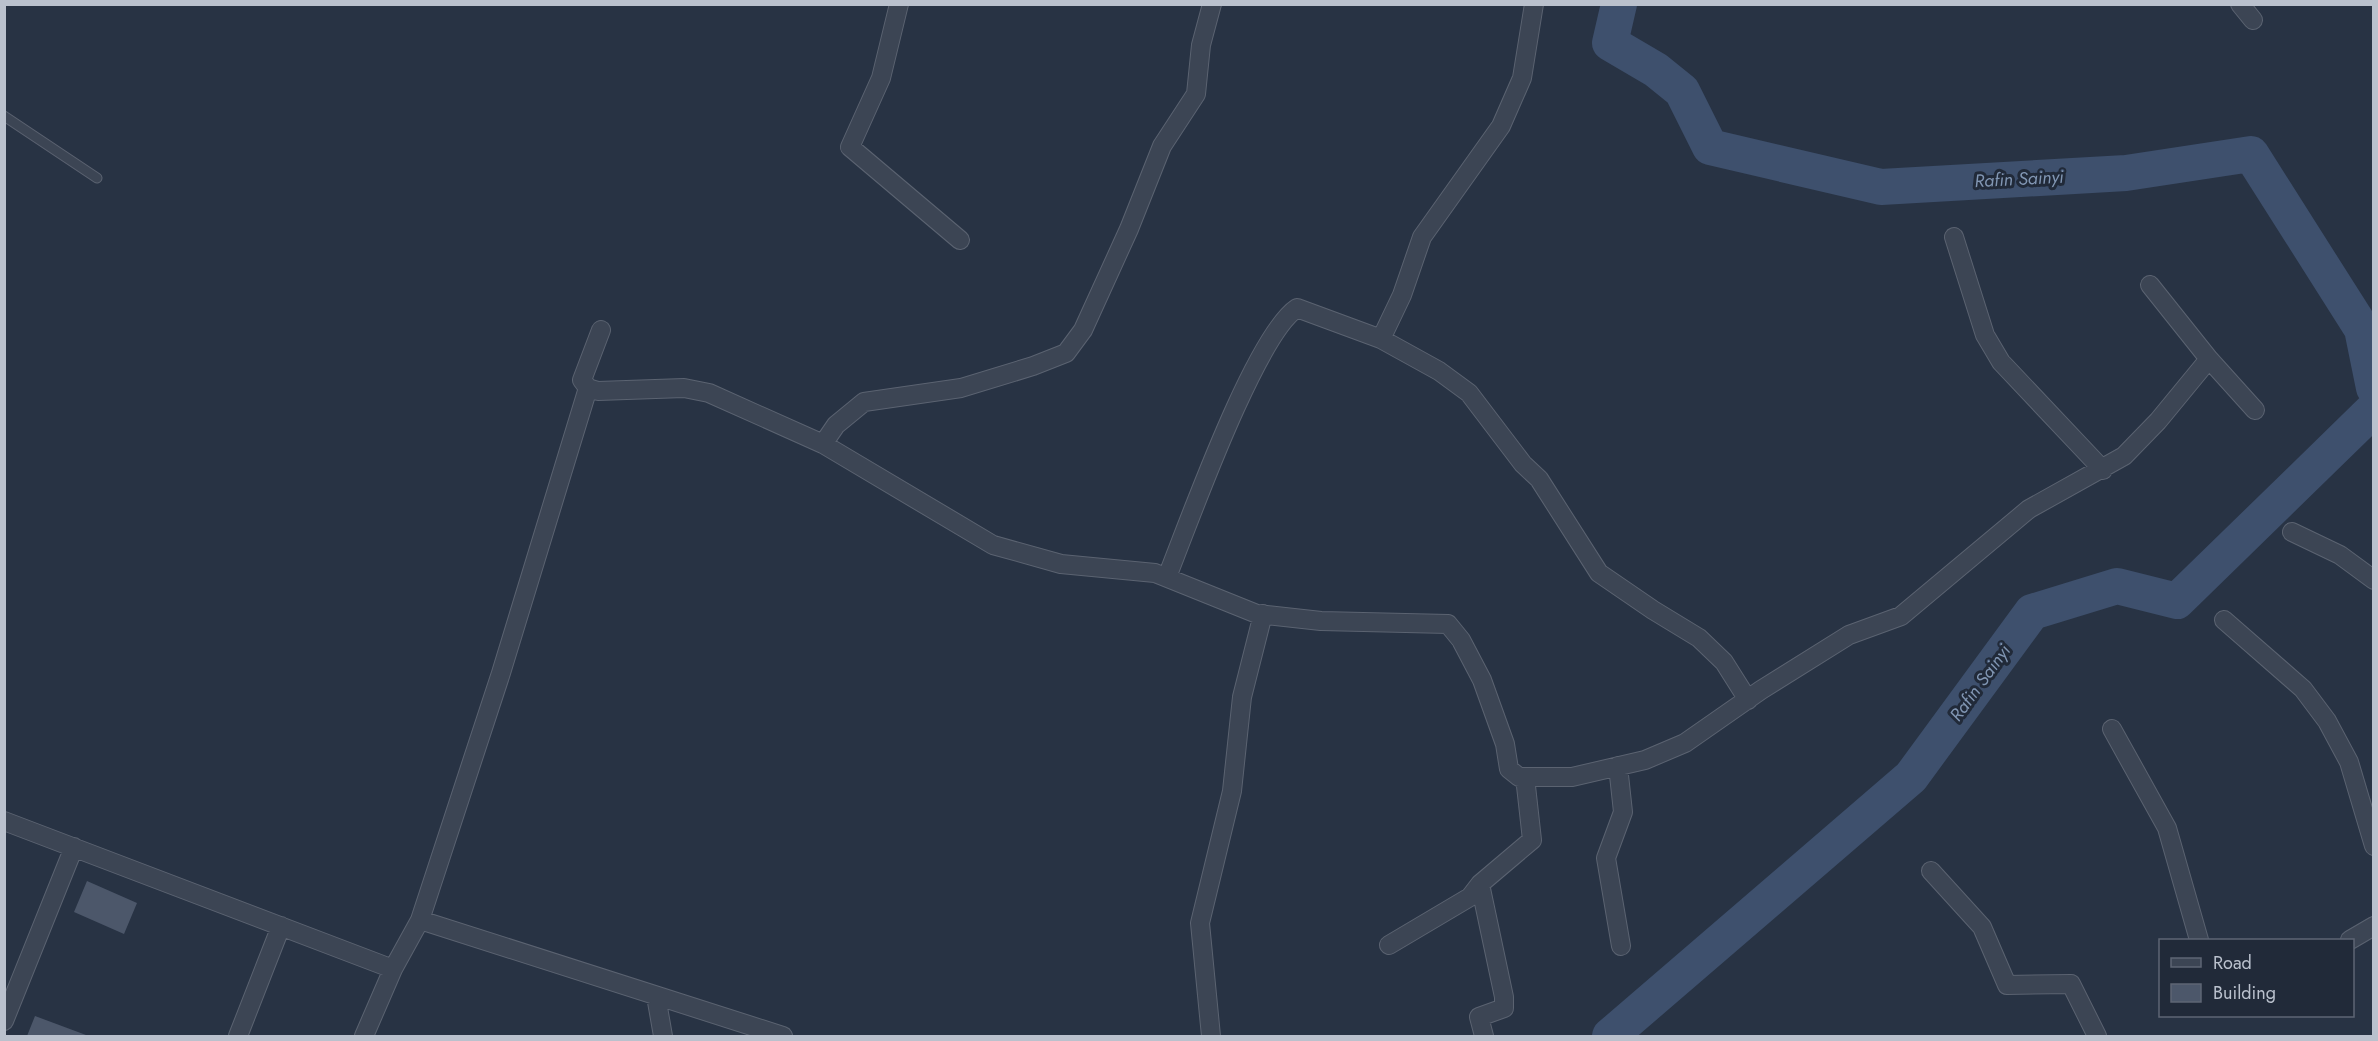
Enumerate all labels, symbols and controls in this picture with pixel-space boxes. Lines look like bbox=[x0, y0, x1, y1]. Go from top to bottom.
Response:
water label: Rafin Sainyi bbox=[1974, 164, 2065, 194]
water label: Rafin Sainyi bbox=[1943, 639, 2017, 727]
legend bbox=[2159, 939, 2354, 1017]
text: Road bbox=[2213, 950, 2252, 976]
text: Building bbox=[2213, 980, 2276, 1006]

